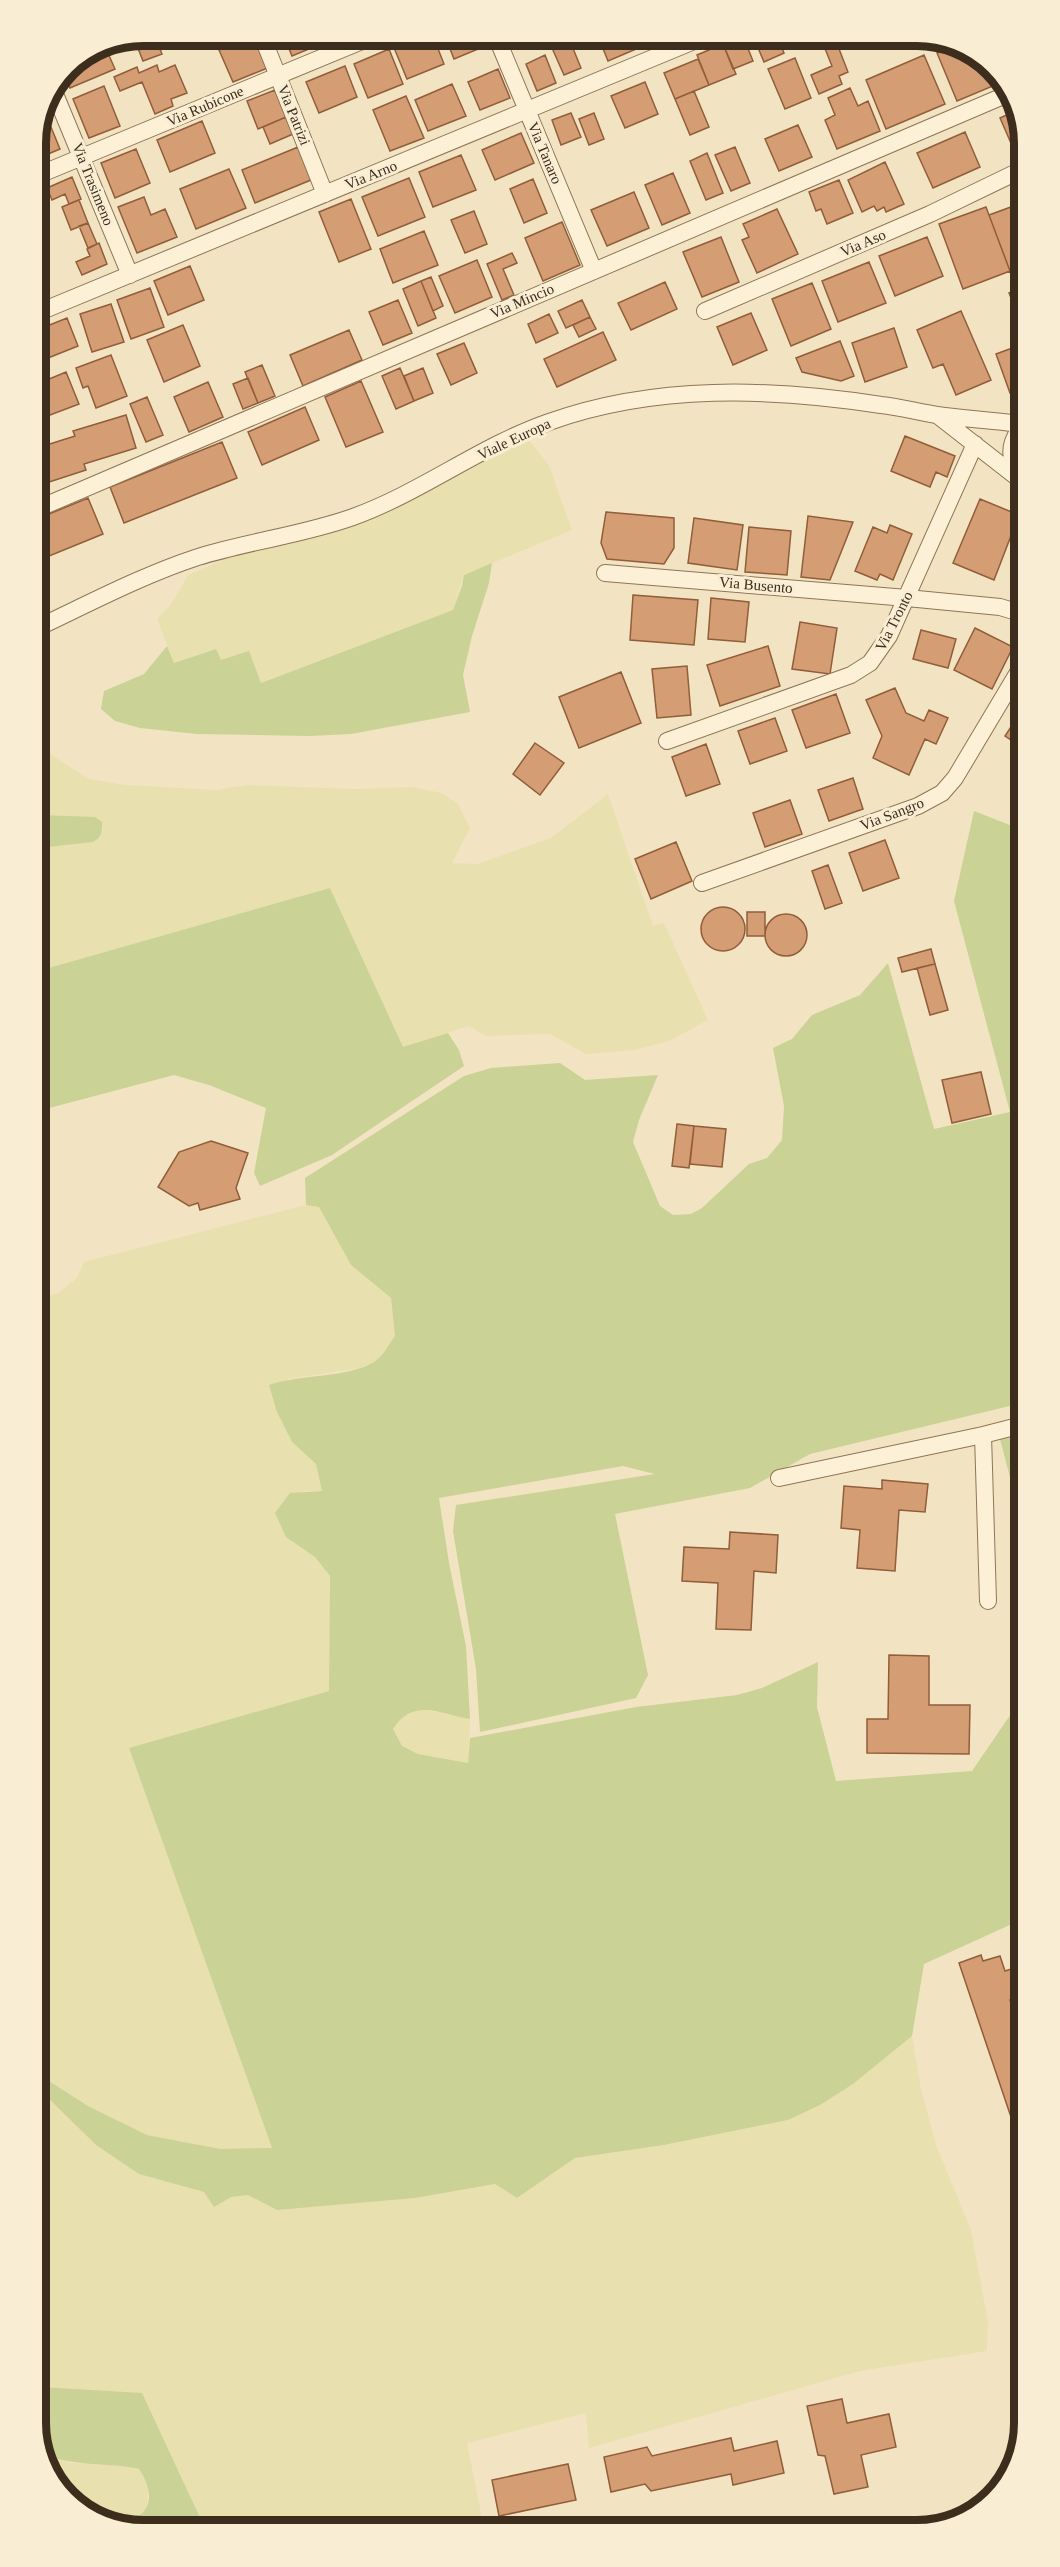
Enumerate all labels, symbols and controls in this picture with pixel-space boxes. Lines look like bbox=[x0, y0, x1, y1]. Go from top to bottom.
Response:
street label: Via Rubicone bbox=[164, 82, 246, 129]
street label: Via Patrizi bbox=[275, 82, 313, 148]
street label: Via Tanaro bbox=[525, 120, 565, 186]
street label: Via Trasimeno bbox=[69, 140, 117, 228]
street label: Via Arno bbox=[343, 157, 399, 193]
street label: Via Aso bbox=[838, 226, 888, 260]
street label: Via Mincio bbox=[488, 280, 556, 322]
street label: Viale Europa bbox=[475, 415, 553, 463]
street label: Via Busento bbox=[719, 574, 793, 596]
street label: Via Tronto bbox=[872, 589, 916, 653]
street label: Via Sangro bbox=[858, 795, 926, 833]

